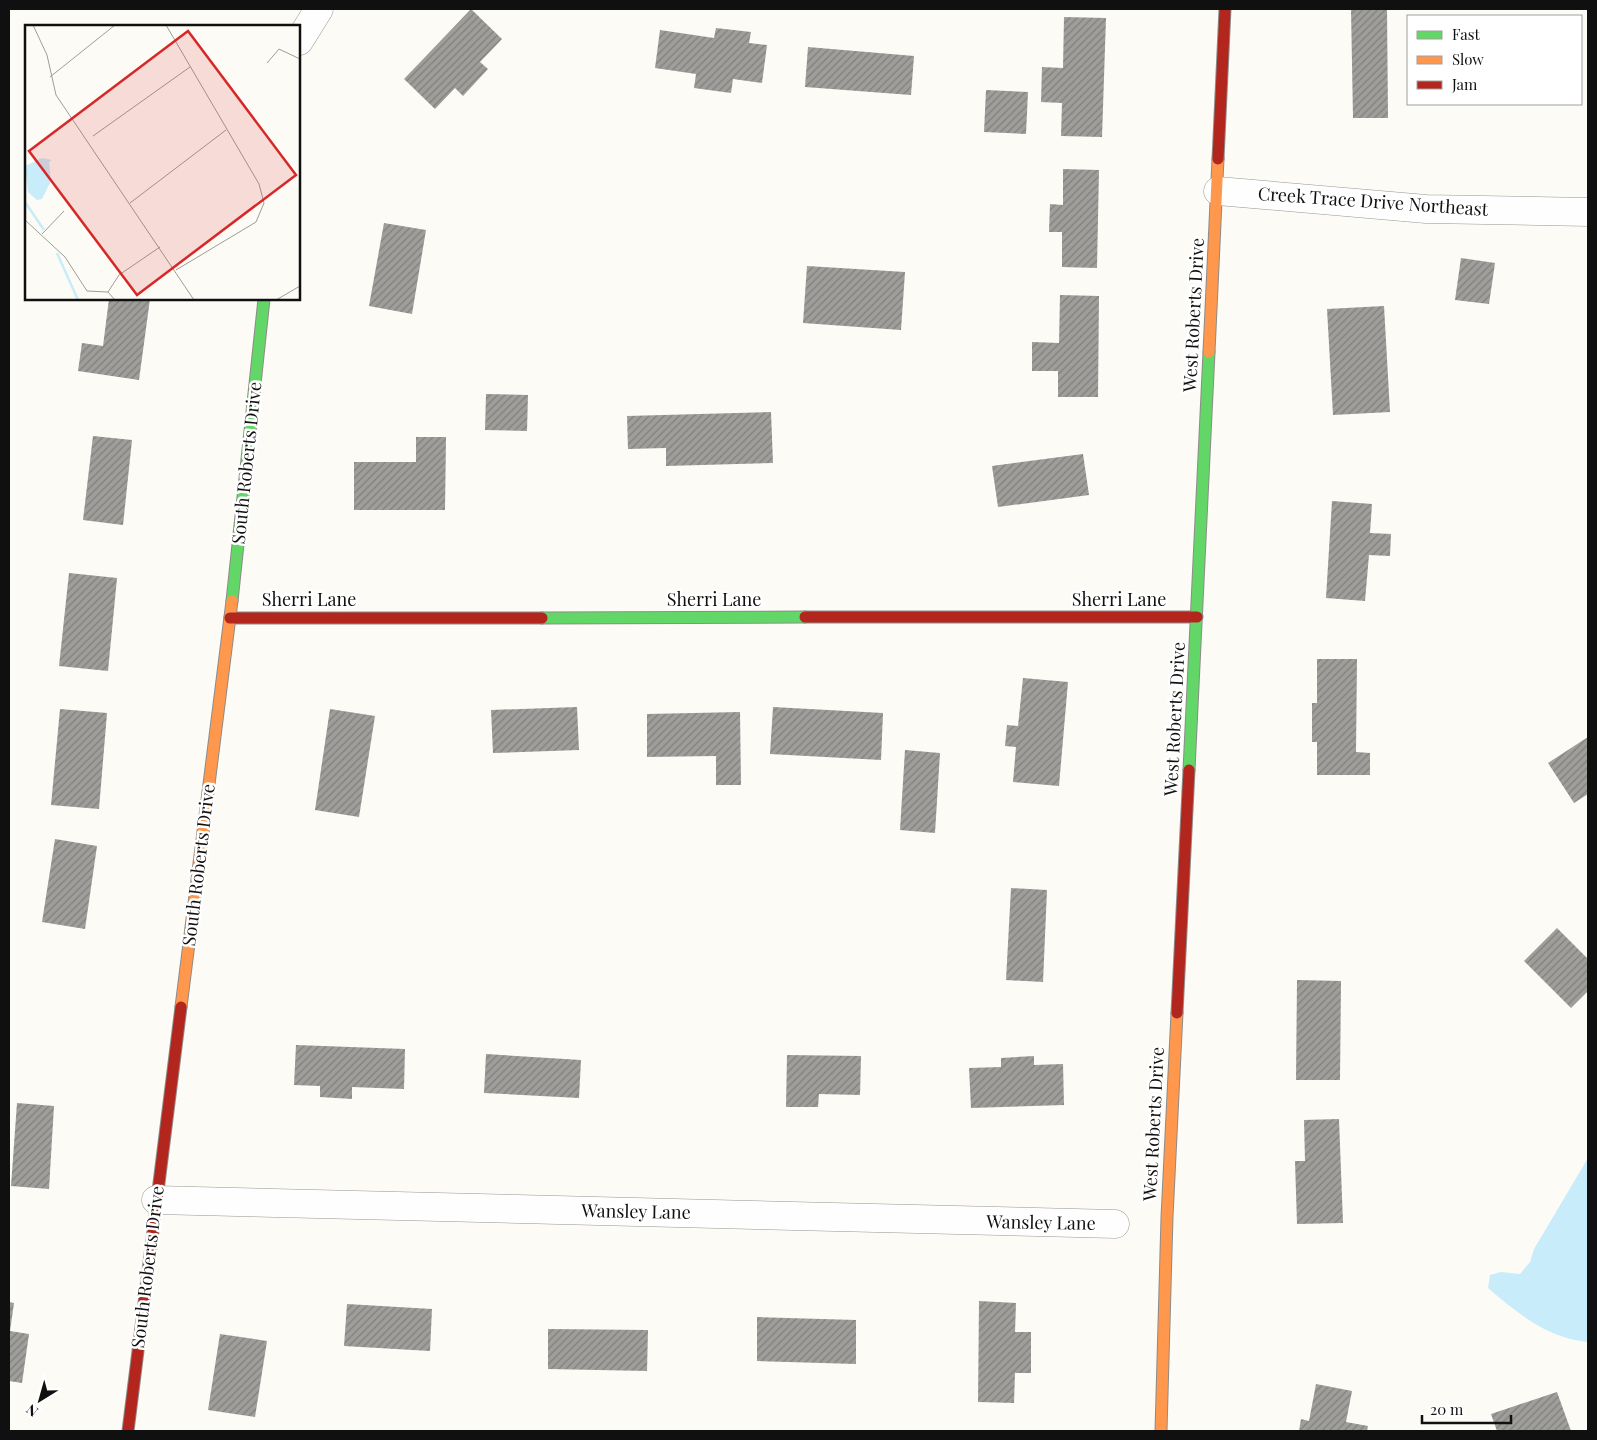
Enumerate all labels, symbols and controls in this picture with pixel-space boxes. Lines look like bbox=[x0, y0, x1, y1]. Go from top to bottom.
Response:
legend bbox=[1407, 15, 1582, 105]
text: Fast bbox=[1452, 24, 1481, 44]
inset map bbox=[25, 25, 300, 300]
text: Slow bbox=[1452, 49, 1484, 69]
text: Jam bbox=[1451, 74, 1478, 94]
street label: Creek Trace Drive Northeast bbox=[1257, 181, 1490, 221]
street label: West Roberts Drive bbox=[1177, 237, 1209, 394]
street label: South Roberts Drive bbox=[226, 380, 266, 545]
street label: Sherri Lane bbox=[262, 587, 356, 611]
street label: Sherri Lane bbox=[667, 587, 761, 611]
street label: Sherri Lane bbox=[1072, 587, 1166, 611]
street label: West Roberts Drive bbox=[1158, 641, 1190, 798]
street label: South Roberts Drive bbox=[176, 782, 220, 947]
street label: West Roberts Drive bbox=[1137, 1046, 1169, 1203]
street label: South Roberts Drive bbox=[125, 1184, 169, 1349]
street label: Wansley Lane bbox=[580, 1198, 691, 1224]
street label: Wansley Lane bbox=[985, 1209, 1096, 1235]
north arrow bbox=[15, 1375, 65, 1425]
scale bar bbox=[1422, 1392, 1511, 1424]
text: 20 m bbox=[1430, 1399, 1464, 1419]
text: N bbox=[22, 1400, 42, 1421]

